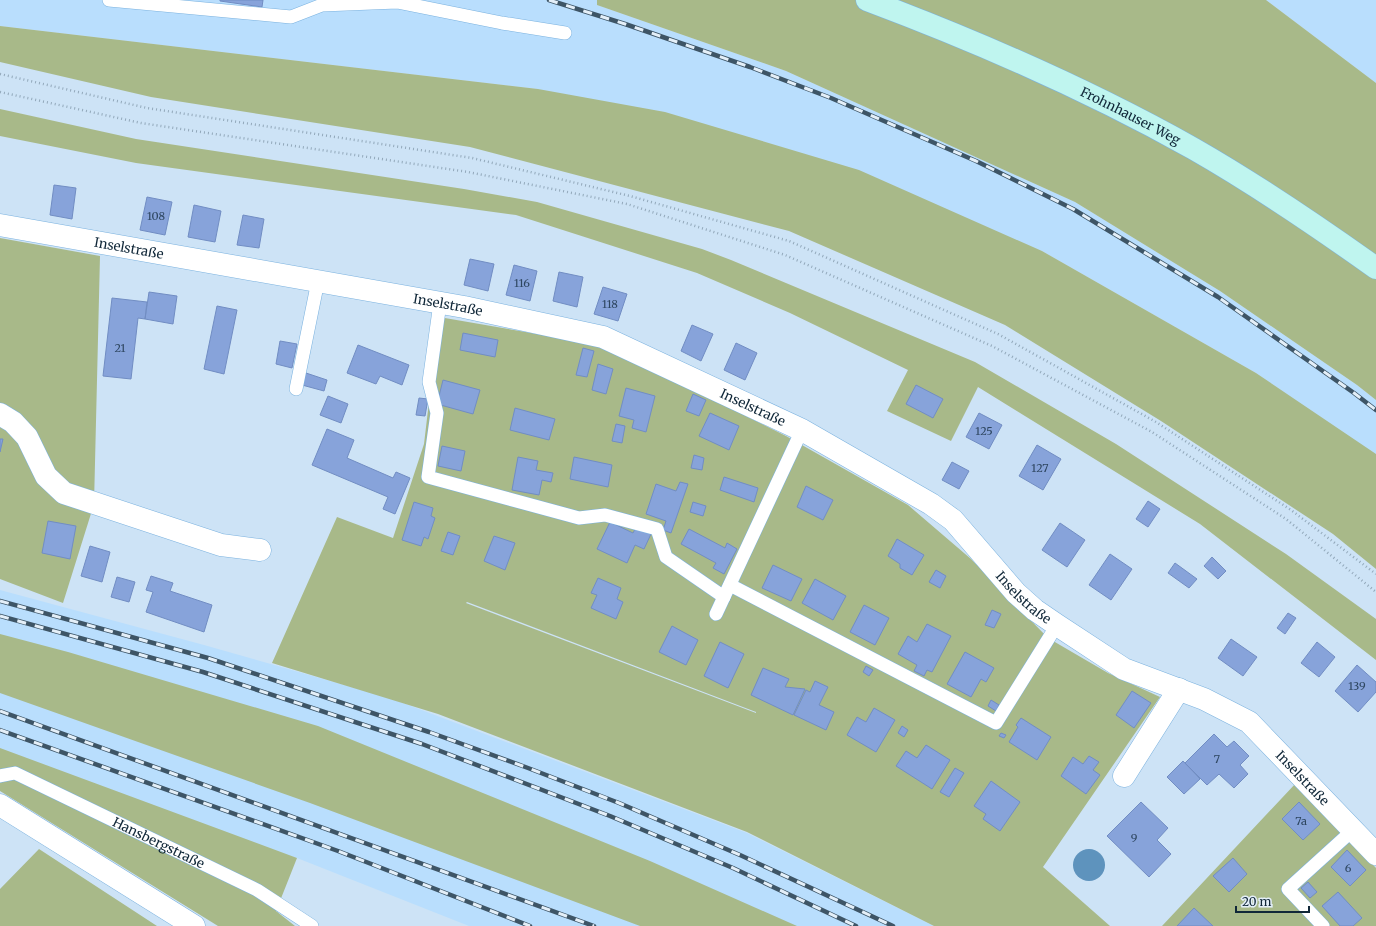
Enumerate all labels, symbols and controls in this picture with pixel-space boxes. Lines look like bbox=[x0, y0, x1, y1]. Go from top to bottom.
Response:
street label: Frohnhauser Weg bbox=[1077, 83, 1184, 149]
house number: 108 bbox=[147, 209, 165, 223]
street label: Inselstraße bbox=[93, 234, 165, 263]
house number: 116 bbox=[514, 276, 530, 290]
street label: Inselstraße bbox=[412, 290, 484, 320]
house number: 118 bbox=[602, 297, 618, 311]
house number: 21 bbox=[114, 341, 126, 355]
street label: Inselstraße bbox=[717, 385, 788, 430]
house number: 125 bbox=[975, 424, 993, 438]
house number: 127 bbox=[1031, 461, 1049, 475]
street label: Inselstraße bbox=[992, 568, 1055, 628]
house number: 139 bbox=[1348, 679, 1366, 693]
street label: Inselstraße bbox=[1272, 747, 1333, 809]
house number: 7 bbox=[1214, 752, 1220, 766]
street label: Hansbergstraße bbox=[110, 813, 208, 873]
house number: 7a bbox=[1295, 814, 1307, 828]
house number: 9 bbox=[1131, 831, 1138, 845]
house number: 6 bbox=[1345, 861, 1352, 875]
scale bar bbox=[1236, 888, 1309, 914]
text: 20 m bbox=[1242, 894, 1271, 909]

